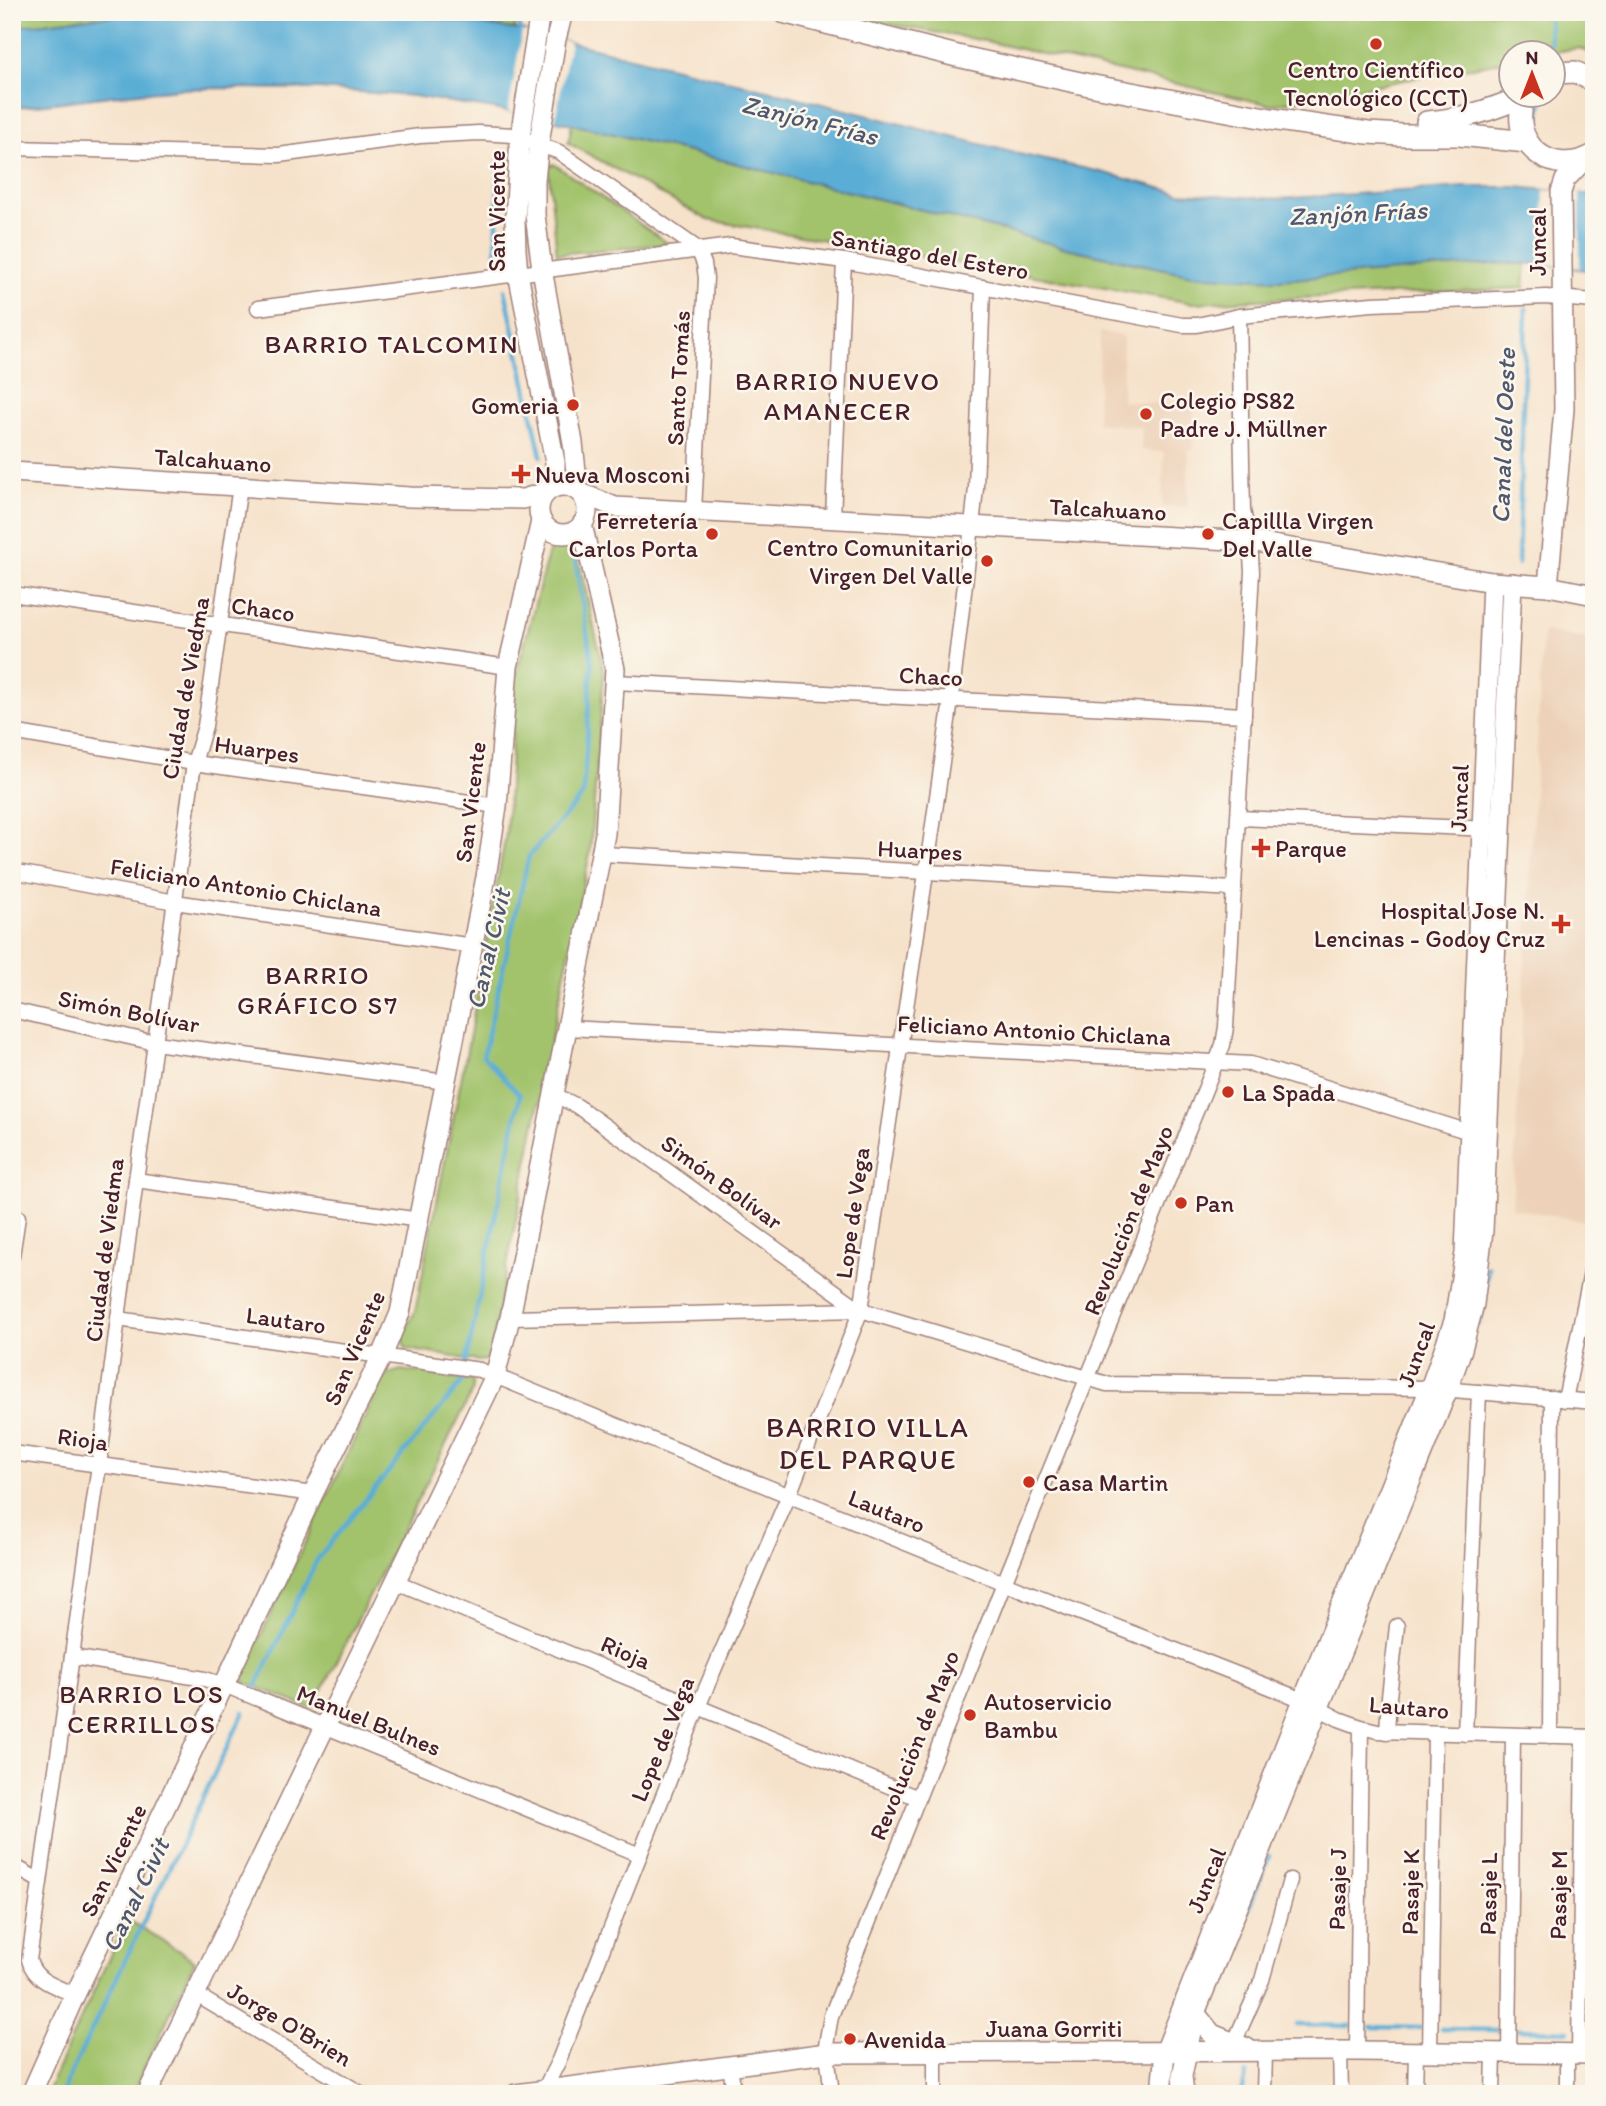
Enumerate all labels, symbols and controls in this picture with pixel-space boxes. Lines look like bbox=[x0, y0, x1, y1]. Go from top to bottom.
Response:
marker: Centro Científico Tecnológico (CCT) bbox=[1368, 36, 1384, 52]
north arrow bbox=[1498, 38, 1568, 108]
text: N bbox=[1526, 46, 1538, 69]
place label: Centro Científico Tecnológico (CCT) bbox=[1284, 55, 1468, 112]
water label: Zanjón Frías bbox=[739, 88, 882, 153]
street label: San Vicente bbox=[482, 150, 511, 272]
water label: Zanjón Frías bbox=[1288, 193, 1429, 233]
street label: Juncal bbox=[1523, 208, 1552, 276]
street label: Santiago del Estero bbox=[829, 222, 1031, 286]
street label: Santo Tomás bbox=[660, 310, 696, 446]
district label: BARRIO TALCOMIN bbox=[264, 328, 520, 360]
water label: Canal del Oeste bbox=[1484, 346, 1522, 524]
district label: BARRIO NUEVO AMANECER bbox=[735, 365, 941, 427]
place label: Colegio PS82 Padre J. Müllner bbox=[1160, 386, 1328, 443]
place label: Gomeria bbox=[471, 391, 559, 420]
marker: Gomeria bbox=[565, 397, 581, 413]
marker: Colegio PS82 Padre J. Müllner bbox=[1138, 406, 1154, 422]
street label: Talcahuano bbox=[153, 441, 273, 479]
place label: Nueva Mosconi bbox=[535, 460, 690, 489]
marker: Nueva Mosconi bbox=[513, 466, 529, 482]
street label: Talcahuano bbox=[1049, 491, 1167, 527]
place label: Ferretería Carlos Porta bbox=[568, 506, 698, 563]
place label: Capillla Virgen Del Valle bbox=[1222, 506, 1374, 563]
marker: Ferretería Carlos Porta bbox=[704, 526, 720, 542]
marker: Capillla Virgen Del Valle bbox=[1200, 526, 1216, 542]
place label: Centro Comunitario Virgen Del Valle bbox=[767, 533, 973, 590]
marker: Centro Comunitario Virgen Del Valle bbox=[979, 553, 995, 569]
street label: Chaco bbox=[229, 590, 297, 628]
street label: Ciudad de Viedma bbox=[155, 594, 215, 782]
street label: Chaco bbox=[898, 660, 964, 692]
street label: Huarpes bbox=[213, 729, 301, 769]
street label: San Vicente bbox=[448, 740, 492, 864]
street label: Juncal bbox=[1443, 763, 1475, 832]
street label: Huarpes bbox=[877, 833, 963, 867]
place label: Parque bbox=[1275, 834, 1347, 863]
marker: Parque bbox=[1253, 840, 1269, 856]
street label: Feliciano Antonio Chiclana bbox=[108, 851, 384, 923]
water label: Canal Civit bbox=[459, 883, 518, 1012]
place label: Hospital Jose N. Lencinas - Godoy Cruz bbox=[1314, 896, 1545, 953]
marker: Hospital Jose N. Lencinas - Godoy Cruz bbox=[1551, 914, 1571, 934]
district label: BARRIO GRÁFICO S7 bbox=[237, 959, 399, 1021]
street label: Simón Bolívar bbox=[56, 983, 202, 1039]
street label: Feliciano Antonio Chiclana bbox=[896, 1008, 1172, 1052]
place label: La Spada bbox=[1242, 1078, 1336, 1107]
marker: La Spada bbox=[1220, 1084, 1236, 1100]
street label: Revolución de Mayo bbox=[1077, 1121, 1179, 1319]
street label: Simón Bolívar bbox=[656, 1128, 788, 1236]
street label: Lope de Vega bbox=[828, 1145, 876, 1281]
street label: Ciudad de Viedma bbox=[78, 1156, 130, 1344]
place label: Pan bbox=[1195, 1189, 1234, 1218]
marker: Pan bbox=[1173, 1195, 1189, 1211]
street label: San Vicente bbox=[317, 1286, 391, 1410]
street label: Lautaro bbox=[244, 1300, 328, 1340]
street label: Juncal bbox=[1391, 1317, 1441, 1391]
district label: BARRIO VILLA DEL PARQUE bbox=[766, 1410, 970, 1476]
street label: Rioja bbox=[56, 1421, 111, 1457]
place label: Casa Martin bbox=[1043, 1468, 1169, 1497]
marker: Casa Martin bbox=[1021, 1474, 1037, 1490]
street label: Lautaro bbox=[844, 1482, 930, 1540]
street label: Rioja bbox=[597, 1629, 656, 1676]
street label: Revolución de Mayo bbox=[863, 1646, 965, 1844]
street label: Lope de Vega bbox=[624, 1672, 700, 1806]
district label: BARRIO LOS CERRILLOS bbox=[59, 1678, 225, 1740]
street label: Manuel Bulnes bbox=[293, 1678, 445, 1762]
place label: Autoservicio Bambu bbox=[984, 1687, 1112, 1744]
street label: Lautaro bbox=[1368, 1689, 1450, 1725]
marker: Autoservicio Bambu bbox=[962, 1707, 978, 1723]
street label: San Vicente bbox=[73, 1799, 153, 1921]
water label: Canal Civit bbox=[94, 1831, 177, 1957]
street label: Juncal bbox=[1180, 1843, 1232, 1917]
street label: Pasaje J bbox=[1322, 1847, 1352, 1931]
street label: Pasaje K bbox=[1395, 1848, 1425, 1935]
street label: Pasaje M bbox=[1543, 1850, 1573, 1940]
street label: Pasaje L bbox=[1473, 1852, 1503, 1936]
street label: Jorge O'Brien bbox=[222, 1975, 358, 2073]
street label: Juana Gorriti bbox=[986, 2014, 1122, 2043]
place label: Avenida bbox=[864, 2025, 947, 2054]
marker: Avenida bbox=[842, 2031, 858, 2047]

